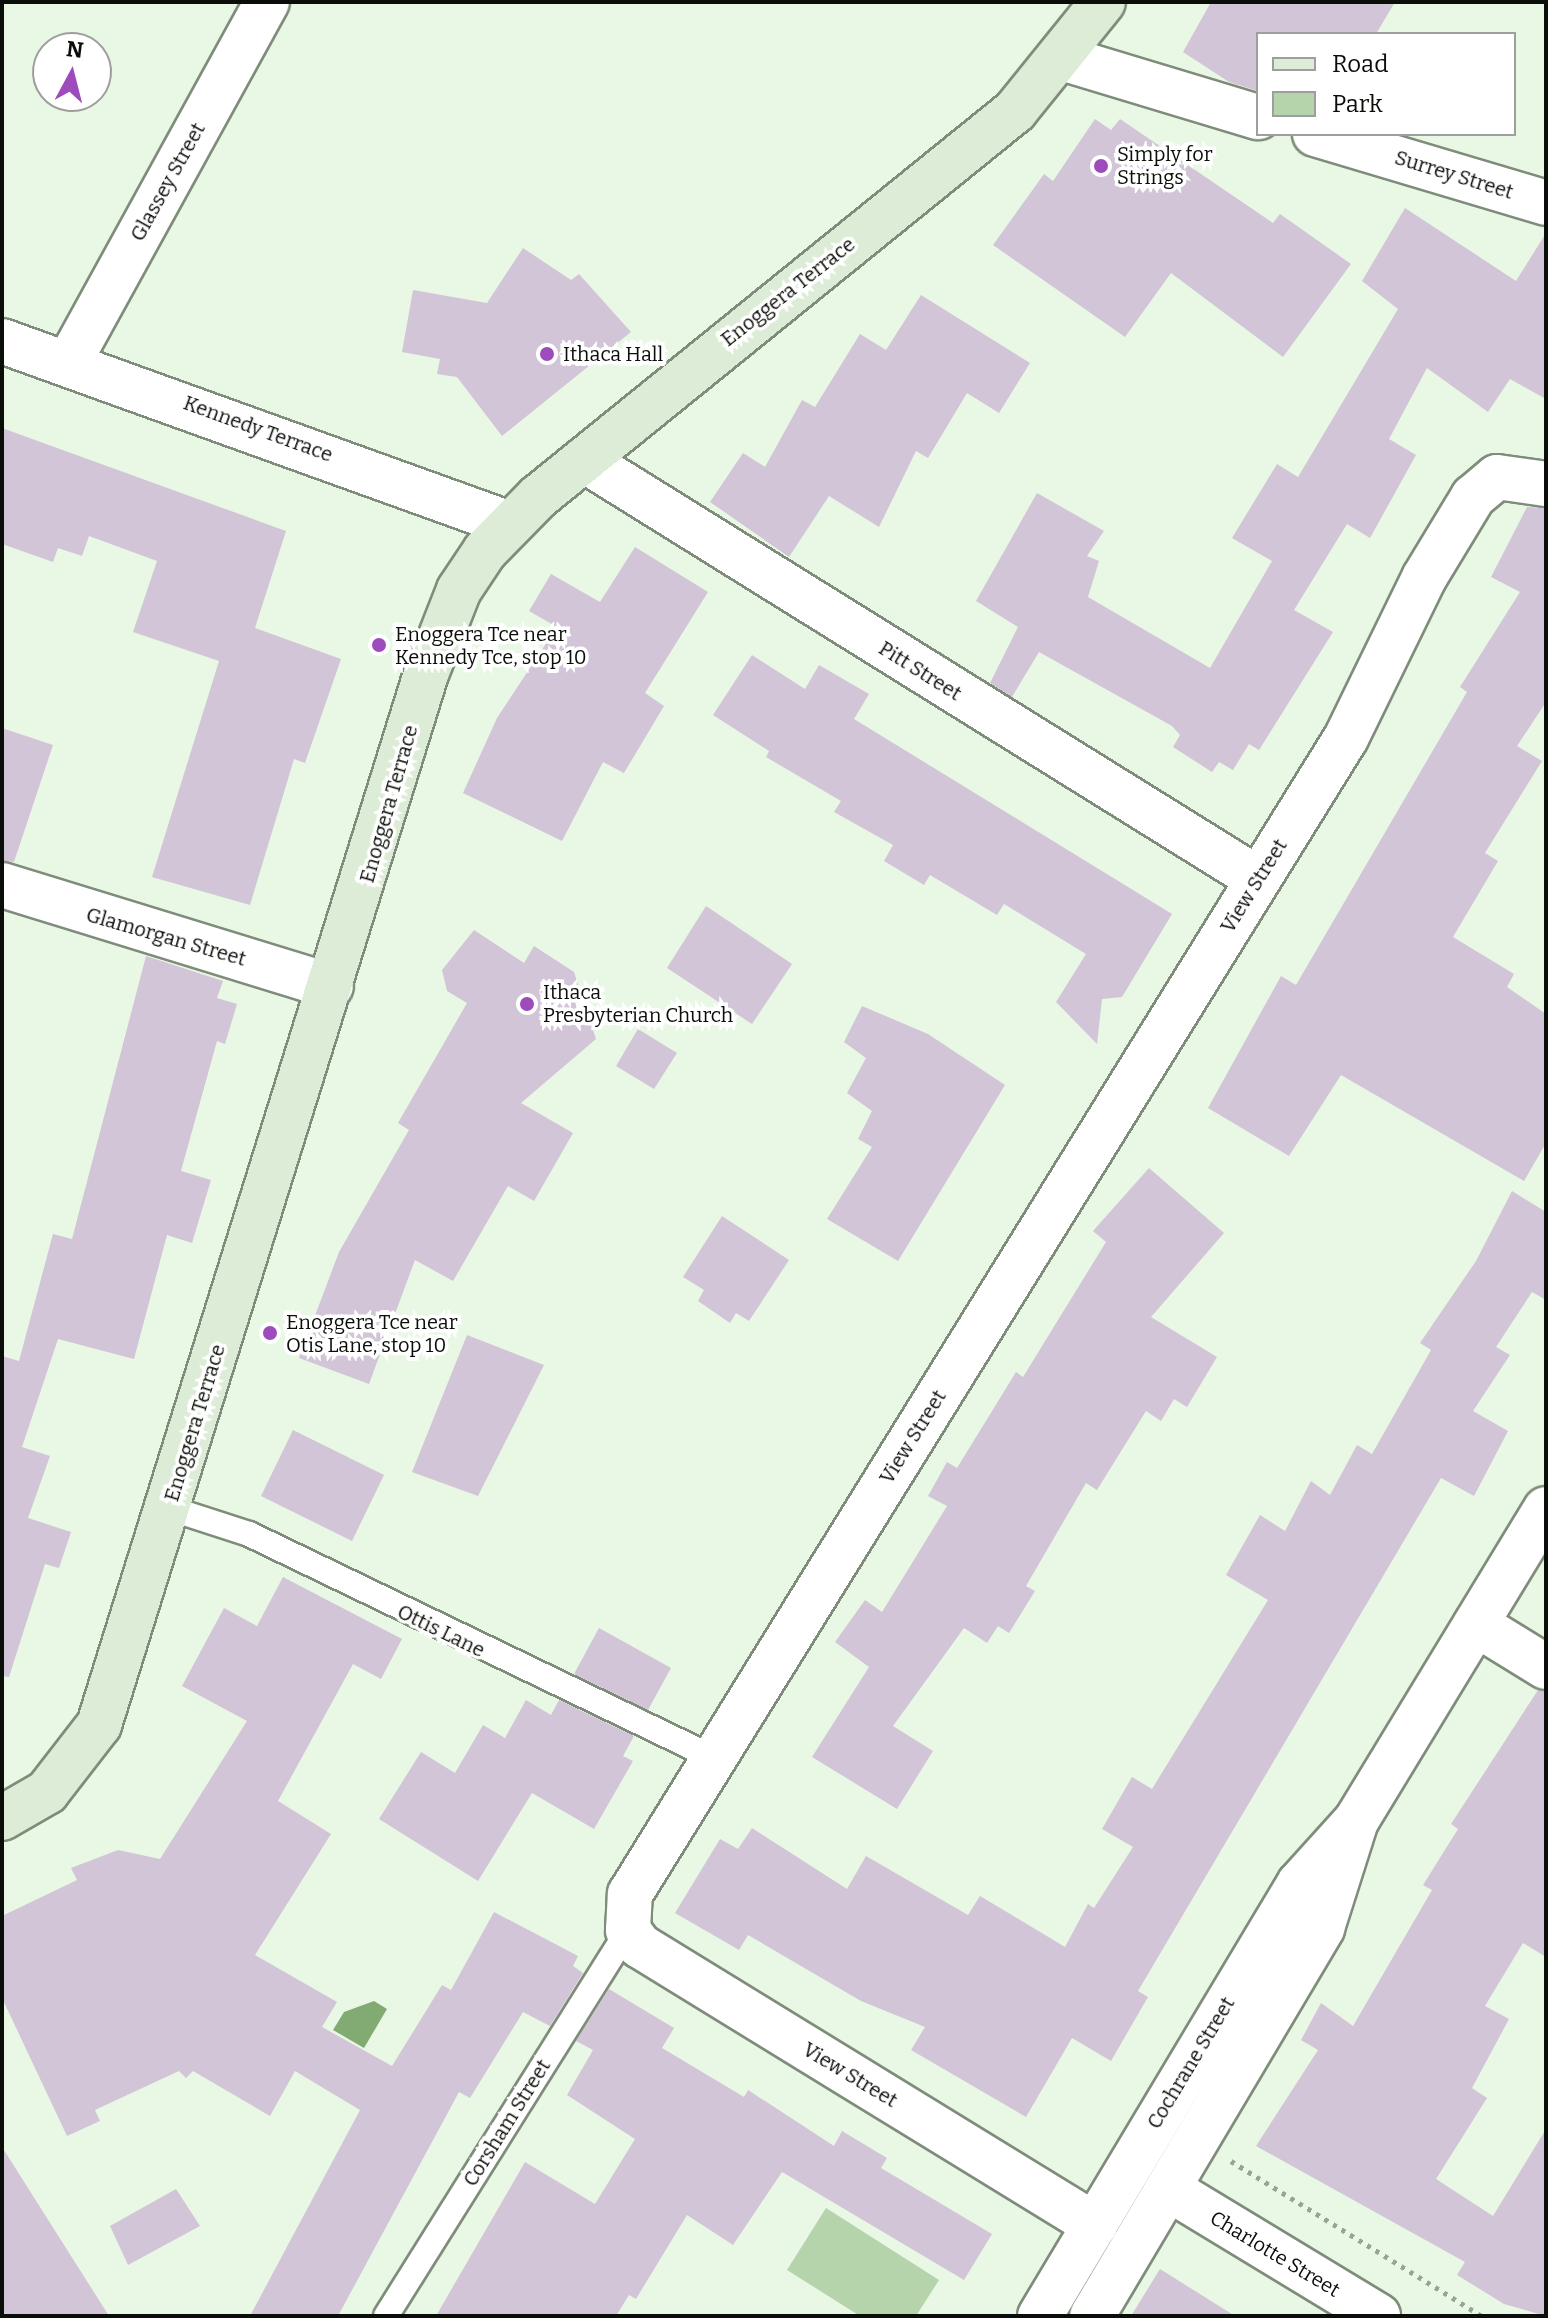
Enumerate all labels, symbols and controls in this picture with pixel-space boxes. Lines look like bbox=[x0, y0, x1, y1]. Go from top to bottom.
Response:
north arrow bbox=[32, 32, 112, 112]
legend bbox=[1256, 32, 1516, 136]
text: N bbox=[65, 35, 85, 64]
text: Road bbox=[1332, 50, 1388, 78]
text: Park bbox=[1332, 90, 1383, 118]
street label: Glassey Street bbox=[126, 119, 210, 245]
place label: Simply for Strings bbox=[1117, 142, 1212, 189]
street label: Surrey Street bbox=[1392, 146, 1516, 204]
marker: Simply for Strings bbox=[1092, 157, 1110, 175]
street label: Enoggera Terrace bbox=[716, 232, 860, 352]
place label: Ithaca Hall bbox=[563, 342, 663, 366]
marker: Ithaca Hall bbox=[538, 345, 556, 363]
street label: Kennedy Terrace bbox=[180, 391, 336, 467]
place label: Enoggera Tce near Kennedy Tce, stop 10 bbox=[395, 622, 587, 669]
marker: Enoggera Tce near Kennedy Tce, stop 10 bbox=[370, 636, 388, 654]
street label: Pitt Street bbox=[874, 636, 966, 706]
street label: Enoggera Terrace bbox=[355, 722, 423, 886]
street label: View Street bbox=[1216, 835, 1292, 937]
street label: Glamorgan Street bbox=[83, 903, 249, 971]
place label: Ithaca Presbyterian Church bbox=[543, 980, 733, 1027]
marker: Ithaca Presbyterian Church bbox=[518, 995, 536, 1013]
place label: Enoggera Tce near Otis Lane, stop 10 bbox=[286, 1310, 458, 1357]
marker: Enoggera Tce near Otis Lane, stop 10 bbox=[261, 1324, 279, 1342]
street label: Enoggera Terrace bbox=[160, 1342, 230, 1504]
street label: View Street bbox=[875, 1386, 951, 1488]
street label: Ottis Lane bbox=[393, 1600, 489, 1662]
street label: Cochrane Street bbox=[1142, 1993, 1240, 2133]
street label: View Street bbox=[798, 2037, 902, 2113]
street label: Corsham Street bbox=[458, 2055, 556, 2191]
street label: Charlotte Street bbox=[1206, 2206, 1344, 2302]

